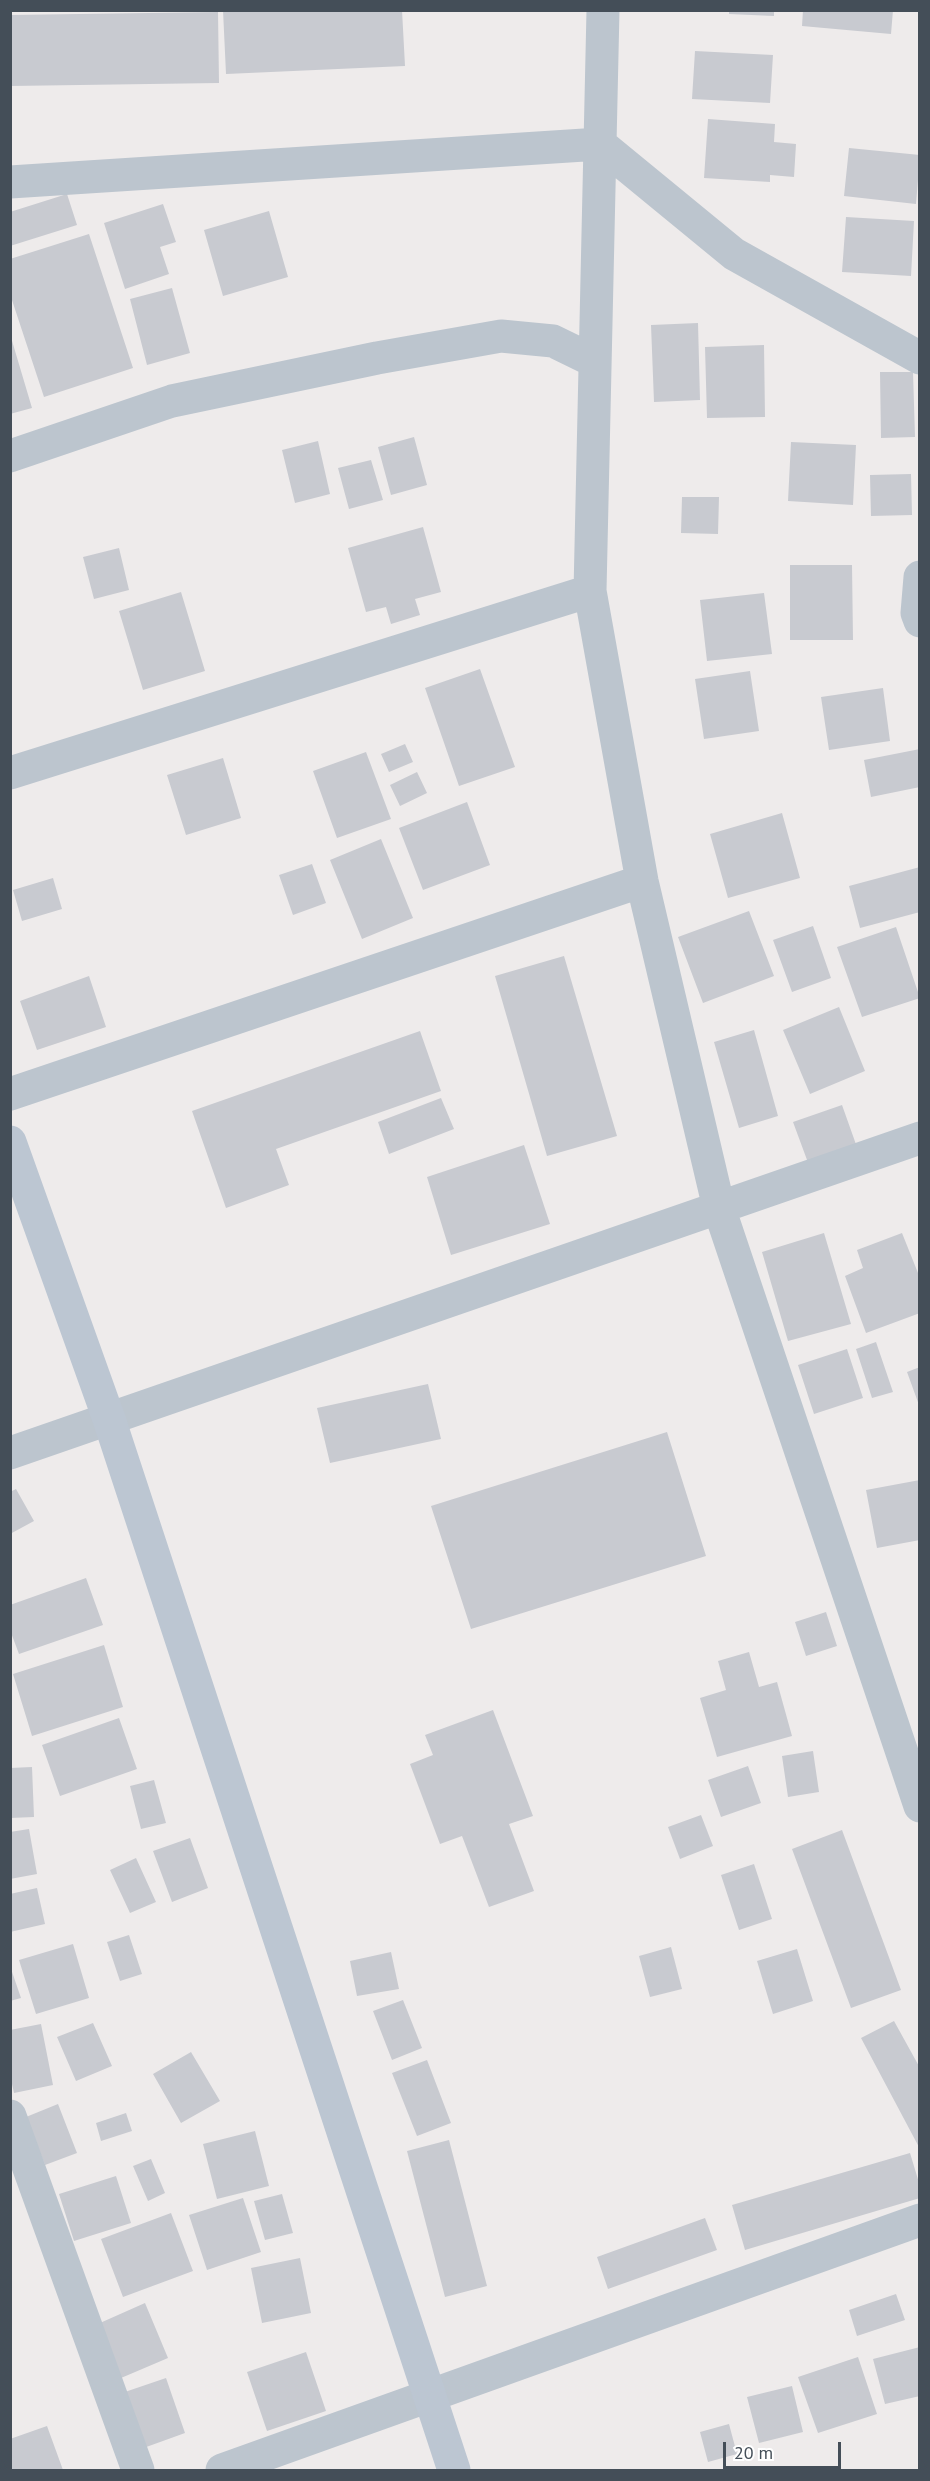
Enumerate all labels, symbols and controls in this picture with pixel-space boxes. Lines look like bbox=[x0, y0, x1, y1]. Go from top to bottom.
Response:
scale bar bbox=[726, 2430, 844, 2468]
text: 20 m bbox=[734, 2441, 773, 2464]

